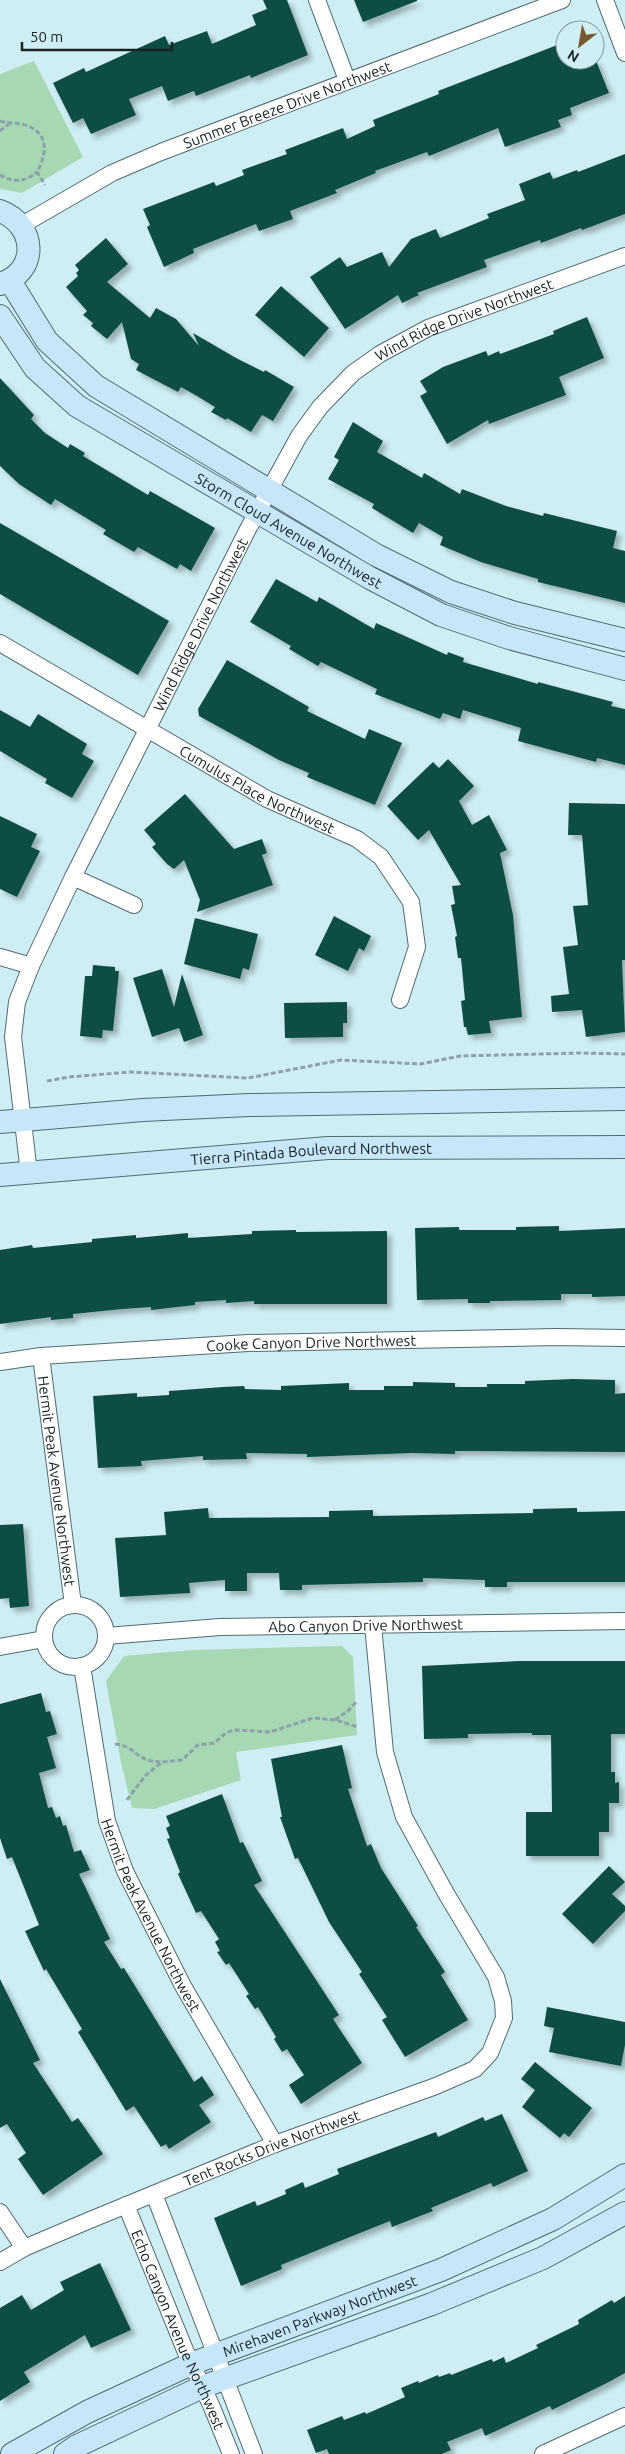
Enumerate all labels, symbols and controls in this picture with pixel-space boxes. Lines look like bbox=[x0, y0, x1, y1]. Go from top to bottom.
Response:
scale bar bbox=[22, 20, 172, 52]
north arrow bbox=[555, 20, 605, 70]
text: 50 m bbox=[30, 28, 63, 45]
text: N bbox=[565, 47, 582, 66]
street label: Summer Breeze Drive Northwest bbox=[181, 57, 393, 151]
street label: Wind Ridge Drive Northwest bbox=[372, 275, 555, 364]
street label: Storm Cloud Avenue Northwest bbox=[193, 469, 385, 591]
street label: Wind Ridge Drive Northwest bbox=[149, 535, 251, 714]
street label: Cumulus Place Northwest bbox=[177, 741, 337, 837]
street label: Tierra Pintada Boulevard Northwest bbox=[190, 1139, 432, 1168]
street label: Cooke Canyon Drive Northwest bbox=[206, 1331, 416, 1354]
street label: Hermit Peak Avenue Northwest bbox=[35, 1375, 79, 1587]
street label: Abo Canyon Drive Northwest bbox=[268, 1615, 463, 1635]
street label: Hermit Peak Avenue Northwest bbox=[98, 1816, 205, 2015]
street label: Tent Rocks Drive Northwest bbox=[181, 2106, 362, 2189]
street label: Echo Canyon Avenue Northwest bbox=[128, 2227, 229, 2432]
street label: Mirehaven Parkway Northwest bbox=[220, 2271, 419, 2360]

